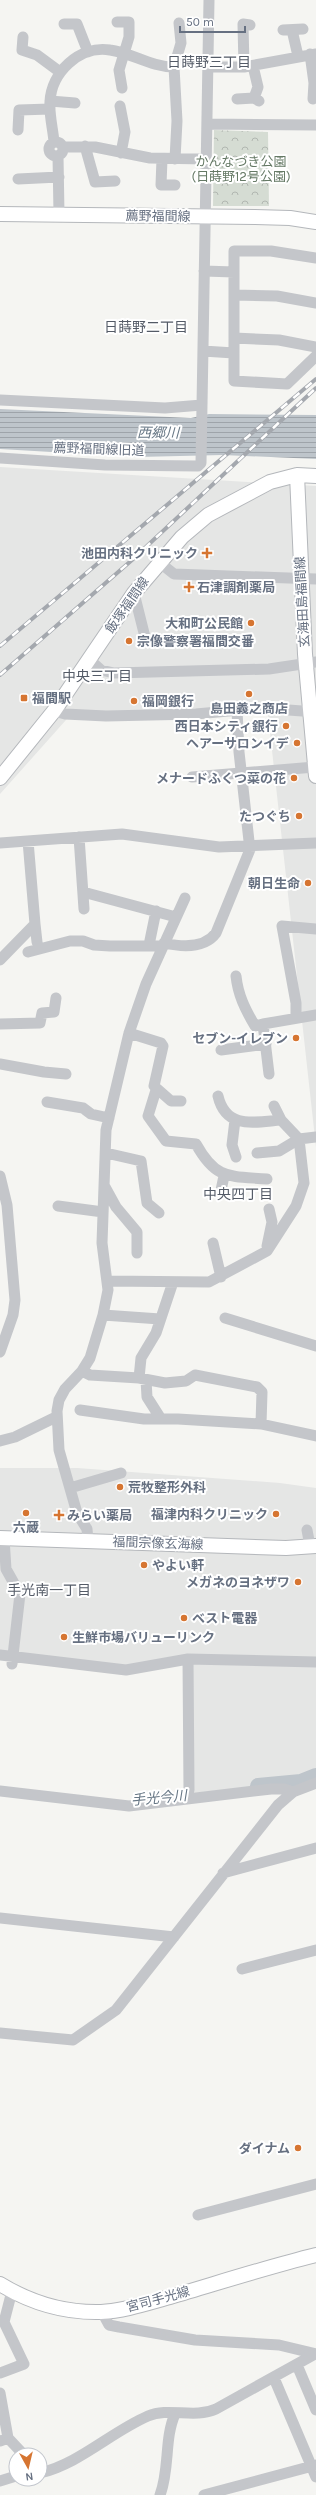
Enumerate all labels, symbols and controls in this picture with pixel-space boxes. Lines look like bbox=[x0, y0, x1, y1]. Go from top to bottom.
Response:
scale bar bbox=[180, 8, 245, 34]
text: 50 m bbox=[186, 15, 214, 29]
district label: 日蒔野三丁目 bbox=[167, 54, 251, 71]
park label: かんなづき公園 (日蒔野12号公園) bbox=[191, 154, 291, 184]
street label: 薦野福間線 bbox=[125, 208, 191, 224]
district label: 日蒔野二丁目 bbox=[104, 319, 188, 336]
water label: 西郷川 bbox=[137, 424, 181, 442]
street label: 薦野福間線旧道 bbox=[53, 440, 145, 458]
place label: 池田内科クリニック bbox=[81, 546, 198, 561]
marker: 池田内科クリニック bbox=[201, 547, 213, 559]
street label: 玄海田島福間線 bbox=[292, 556, 312, 648]
street label: 飯塚福間線 bbox=[102, 574, 152, 636]
place label: 石津調剤薬局 bbox=[197, 580, 275, 595]
marker: 石津調剤薬局 bbox=[184, 582, 194, 592]
place label: 大和町公民館 bbox=[165, 616, 243, 631]
marker: 大和町公民館 bbox=[246, 618, 256, 628]
place label: 宗像警察署福間交番 bbox=[137, 634, 254, 649]
marker: 宗像警察署福間交番 bbox=[124, 636, 134, 646]
district label: 中央三丁目 bbox=[62, 668, 132, 685]
marker: 島田義之商店 bbox=[244, 689, 254, 699]
place label: 福間駅 bbox=[32, 691, 71, 706]
marker: 福間駅 bbox=[19, 693, 29, 703]
place label: 福岡銀行 bbox=[142, 694, 194, 709]
marker: 福岡銀行 bbox=[129, 696, 139, 706]
place label: 島田義之商店 bbox=[210, 701, 288, 716]
place label: 西日本シティ銀行 bbox=[175, 719, 278, 734]
marker: 西日本シティ銀行 bbox=[281, 721, 291, 731]
place label: ヘアーサロンイデ bbox=[186, 736, 289, 751]
marker: ヘアーサロンイデ bbox=[292, 738, 302, 748]
place label: メナードふくつ菜の花 bbox=[156, 771, 286, 786]
marker: メナードふくつ菜の花 bbox=[289, 773, 299, 783]
place label: たつぐち bbox=[239, 809, 291, 824]
marker: たつぐち bbox=[294, 811, 304, 821]
place label: 朝日生命 bbox=[248, 876, 300, 891]
marker: 朝日生命 bbox=[303, 878, 313, 888]
place label: セブン-イレブン bbox=[192, 1031, 288, 1046]
marker: セブン-イレブン bbox=[291, 1033, 301, 1043]
district label: 中央四丁目 bbox=[203, 1186, 273, 1203]
place label: 荒牧整形外科 bbox=[128, 1480, 206, 1495]
marker: 荒牧整形外科 bbox=[115, 1482, 125, 1492]
place label: 福津内科クリニック bbox=[151, 1507, 268, 1522]
marker: 六蔵 bbox=[21, 1508, 31, 1518]
place label: みらい薬局 bbox=[67, 1508, 132, 1523]
marker: 福津内科クリニック bbox=[271, 1509, 281, 1519]
marker: みらい薬局 bbox=[54, 1510, 64, 1520]
place label: 六蔵 bbox=[13, 1520, 39, 1535]
street label: 福間宗像玄海線 bbox=[112, 1534, 204, 1552]
place label: やよい軒 bbox=[152, 1558, 204, 1573]
marker: やよい軒 bbox=[139, 1560, 149, 1570]
place label: メガネのヨネザワ bbox=[186, 1575, 290, 1590]
marker: メガネのヨネザワ bbox=[293, 1577, 303, 1587]
district label: 手光南一丁目 bbox=[7, 1582, 91, 1599]
place label: ベスト電器 bbox=[192, 1611, 258, 1626]
marker: ベスト電器 bbox=[179, 1613, 189, 1623]
place label: 生鮮市場バリューリンク bbox=[72, 1630, 215, 1645]
marker: 生鮮市場バリューリンク bbox=[59, 1632, 69, 1642]
water label: 手光今川 bbox=[130, 1787, 190, 1809]
place label: ダイナム bbox=[239, 2141, 290, 2156]
marker: ダイナム bbox=[293, 2143, 303, 2153]
street label: 宮司手光線 bbox=[125, 2283, 191, 2315]
north arrow bbox=[8, 2447, 48, 2487]
text: N bbox=[25, 2469, 34, 2483]

